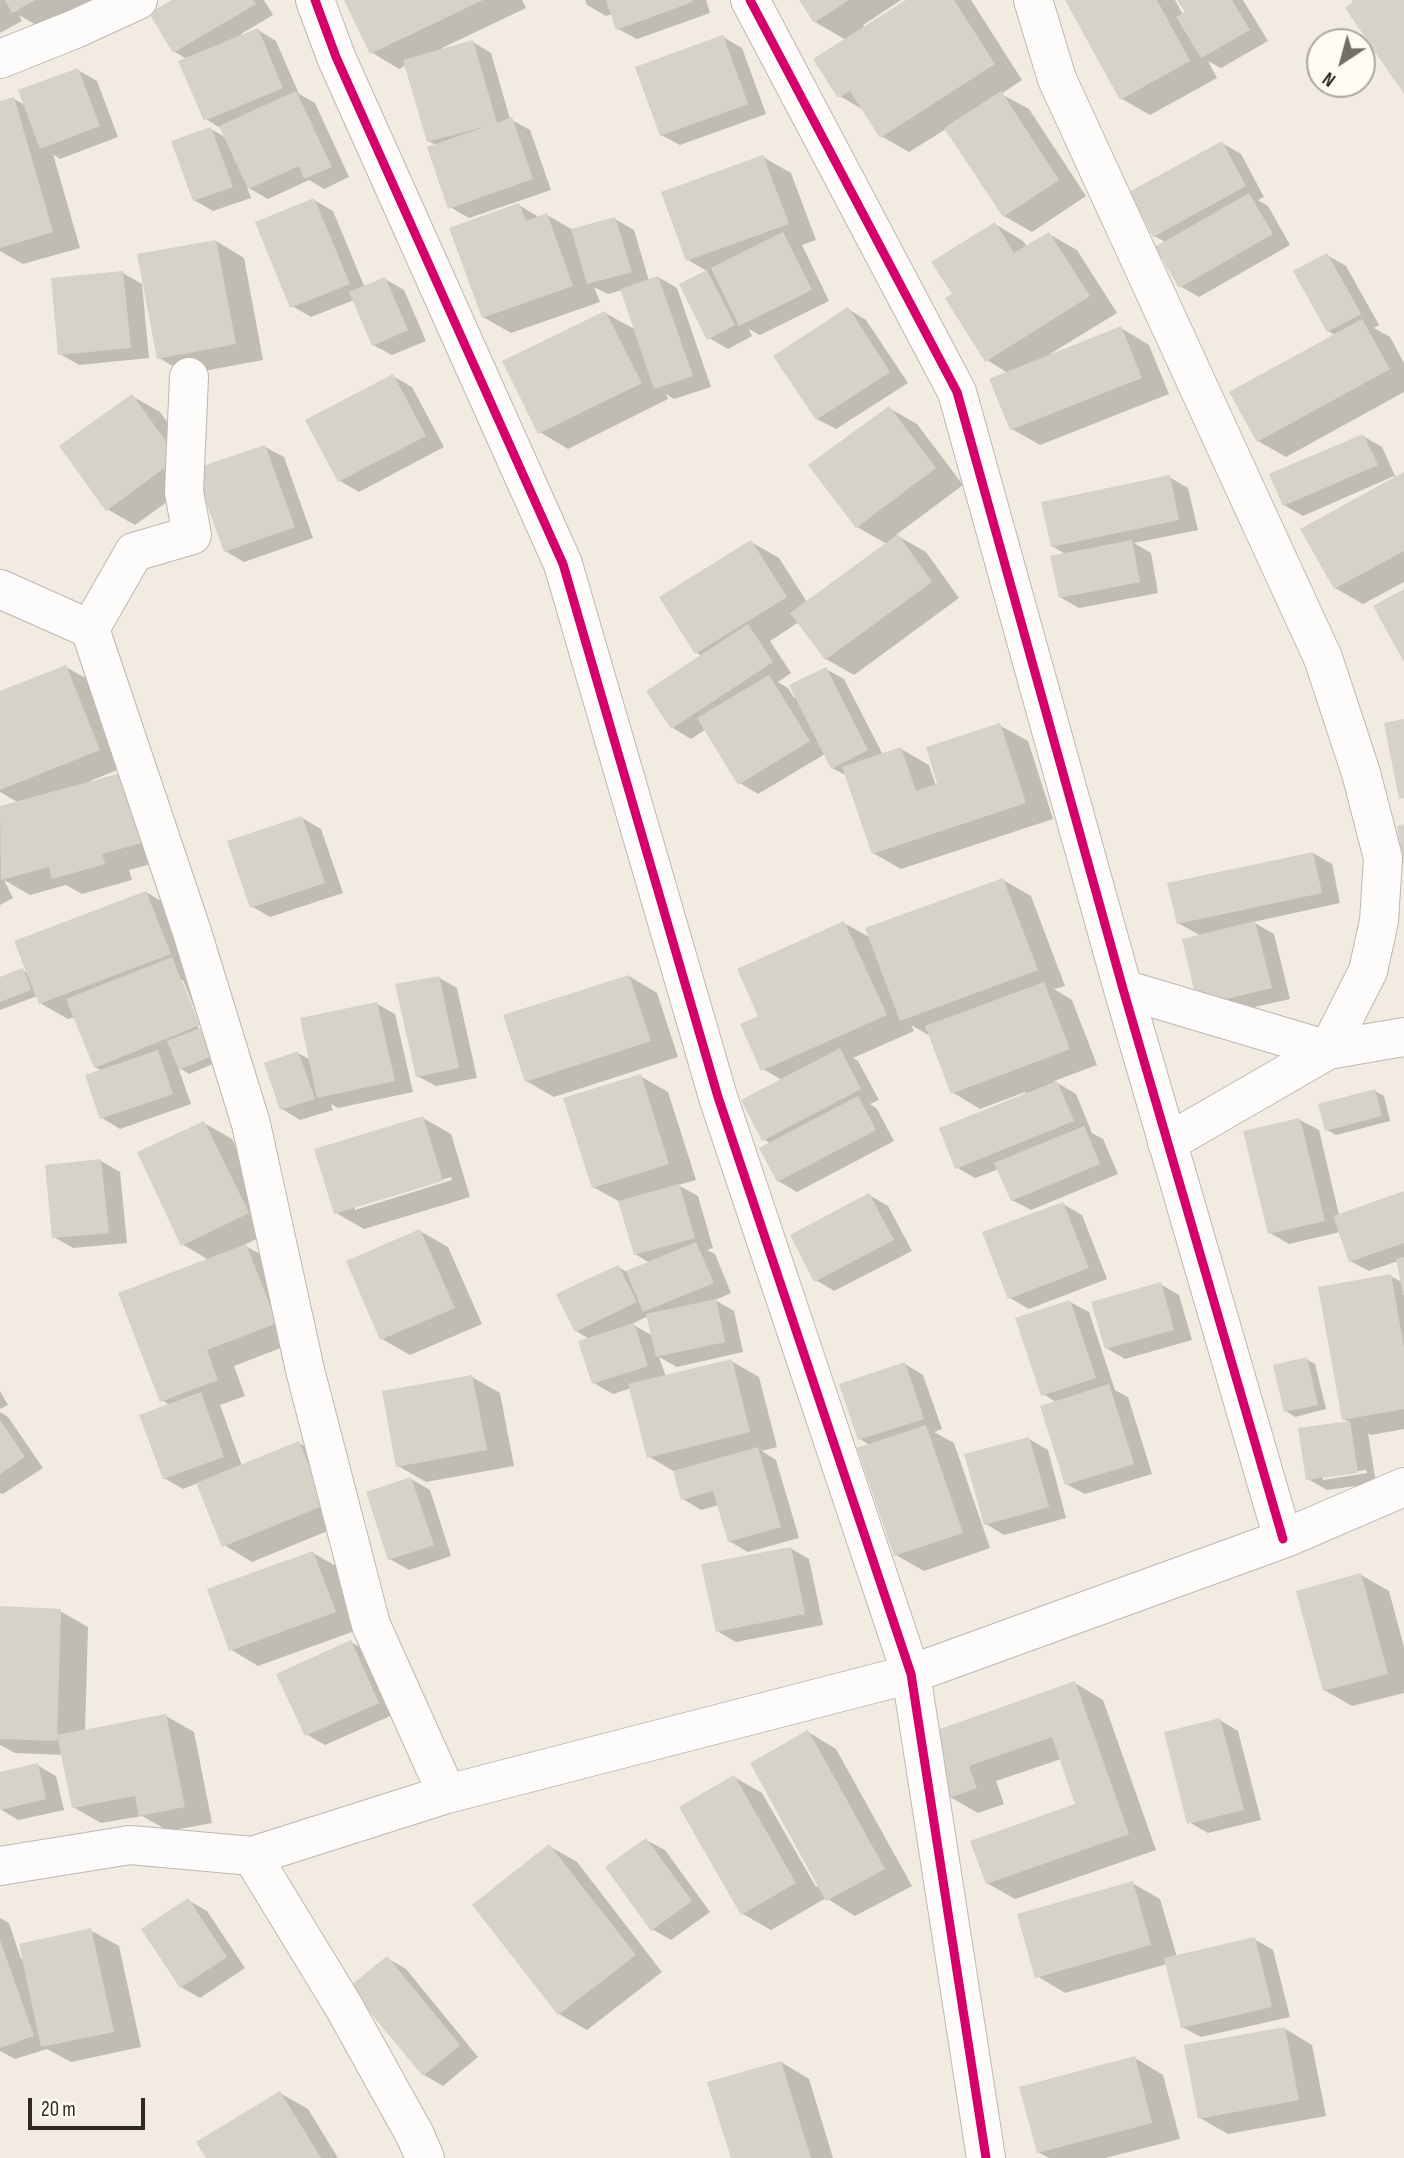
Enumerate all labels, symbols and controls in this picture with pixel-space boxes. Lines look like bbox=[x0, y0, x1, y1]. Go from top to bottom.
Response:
north arrow bbox=[1306, 28, 1376, 98]
text: N bbox=[1319, 66, 1340, 91]
scale bar bbox=[32, 2084, 149, 2128]
text: 20 m bbox=[41, 2097, 76, 2122]

